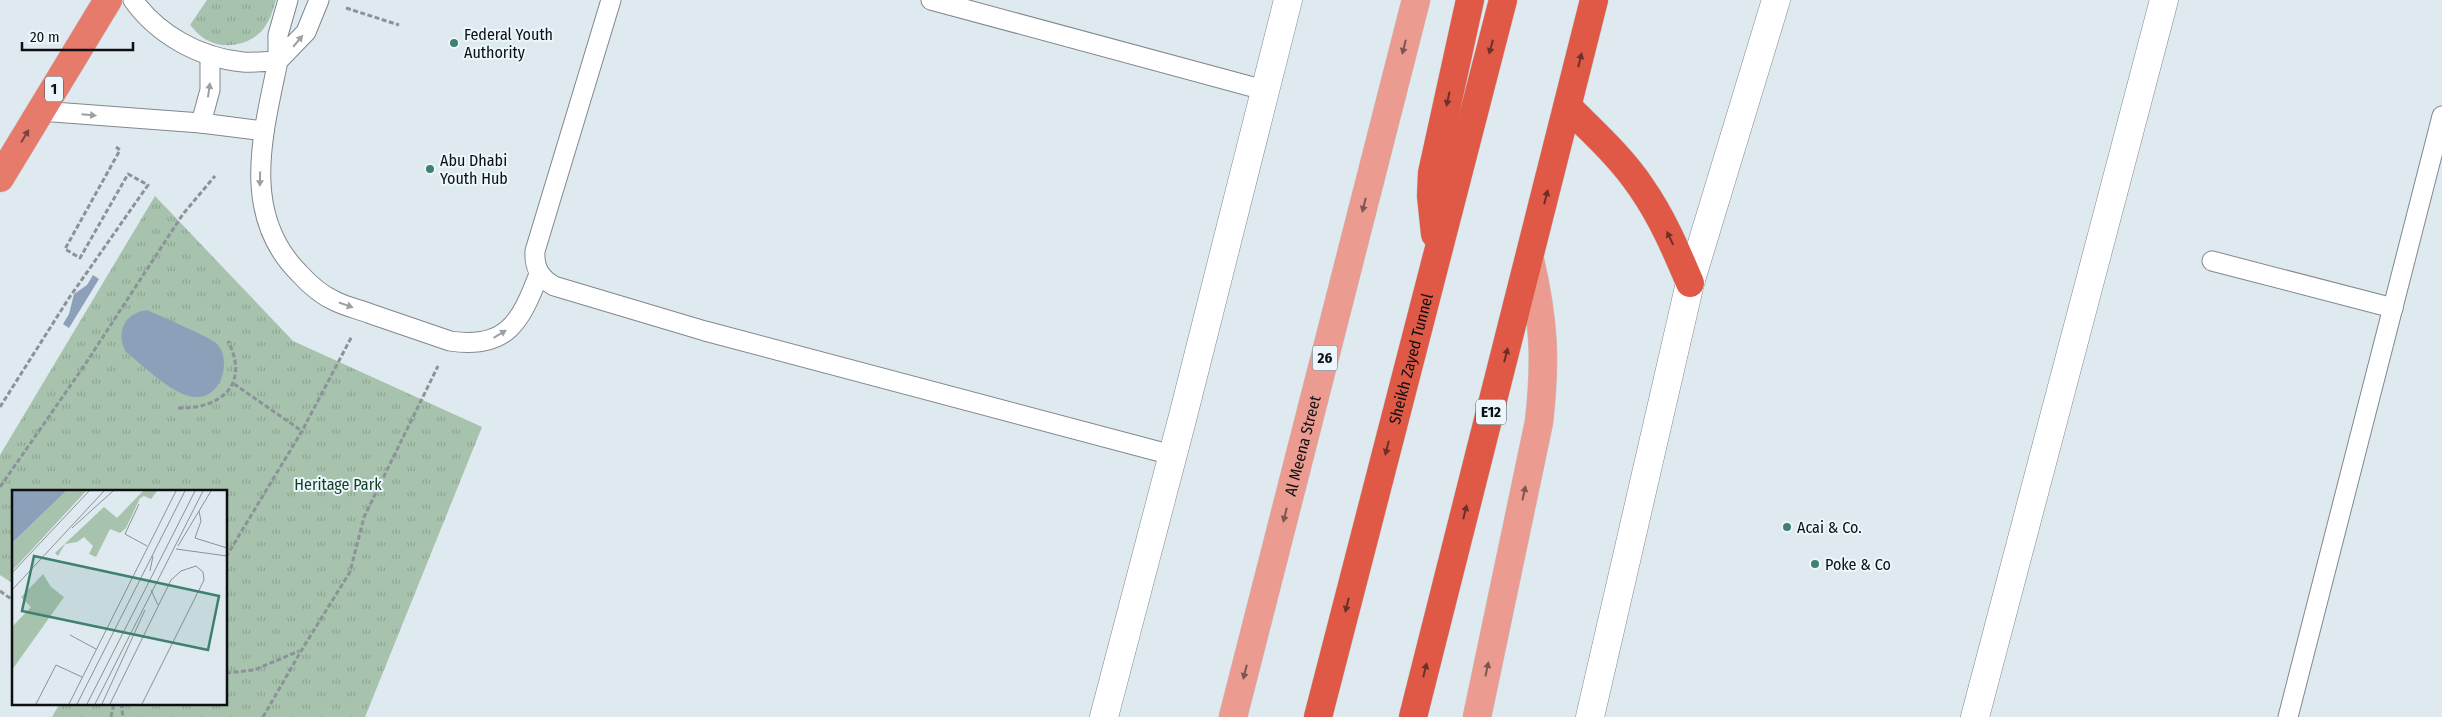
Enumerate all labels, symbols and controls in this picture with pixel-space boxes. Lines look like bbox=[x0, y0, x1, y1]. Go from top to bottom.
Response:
scale bar bbox=[22, 20, 134, 52]
place label: Federal Youth Authority bbox=[464, 25, 553, 62]
text: 20 m bbox=[30, 28, 60, 46]
one-way arrow bbox=[292, 35, 303, 47]
marker: Federal Youth Authority bbox=[448, 37, 460, 49]
one-way arrow bbox=[1400, 40, 1408, 55]
one-way arrow bbox=[1487, 40, 1495, 55]
one-way arrow bbox=[1576, 53, 1584, 68]
road number: 1 bbox=[45, 76, 63, 102]
one-way arrow bbox=[205, 81, 213, 97]
one-way arrow bbox=[1444, 91, 1452, 106]
one-way arrow bbox=[81, 111, 97, 119]
one-way arrow bbox=[21, 130, 30, 143]
place label: Abu Dhabi Youth Hub bbox=[440, 151, 508, 188]
marker: Abu Dhabi Youth Hub bbox=[424, 163, 436, 175]
one-way arrow bbox=[256, 171, 264, 187]
one-way arrow bbox=[1542, 190, 1550, 205]
one-way arrow bbox=[1360, 197, 1368, 212]
one-way arrow bbox=[1666, 231, 1674, 245]
street label: Sheikh Zayed Tunnel bbox=[1384, 291, 1436, 426]
one-way arrow bbox=[339, 302, 354, 309]
one-way arrow bbox=[494, 329, 507, 338]
road number: 26 bbox=[1312, 346, 1338, 370]
one-way arrow bbox=[1502, 347, 1510, 362]
street label: Al Meena Street bbox=[1280, 393, 1324, 498]
road number: E12 bbox=[1476, 400, 1506, 424]
one-way arrow bbox=[1383, 440, 1391, 455]
park label: Heritage Park bbox=[294, 475, 382, 494]
one-way arrow bbox=[1520, 486, 1528, 501]
inset map bbox=[12, 490, 228, 704]
one-way arrow bbox=[1461, 505, 1469, 520]
one-way arrow bbox=[1281, 507, 1289, 522]
place label: Acai & Co. bbox=[1797, 518, 1862, 537]
marker: Acai & Co. bbox=[1781, 521, 1793, 533]
place label: Poke & Co bbox=[1825, 555, 1891, 574]
marker: Poke & Co bbox=[1809, 558, 1821, 570]
one-way arrow bbox=[1342, 598, 1350, 613]
one-way arrow bbox=[1421, 662, 1429, 677]
one-way arrow bbox=[1483, 662, 1491, 677]
one-way arrow bbox=[1241, 665, 1249, 680]

